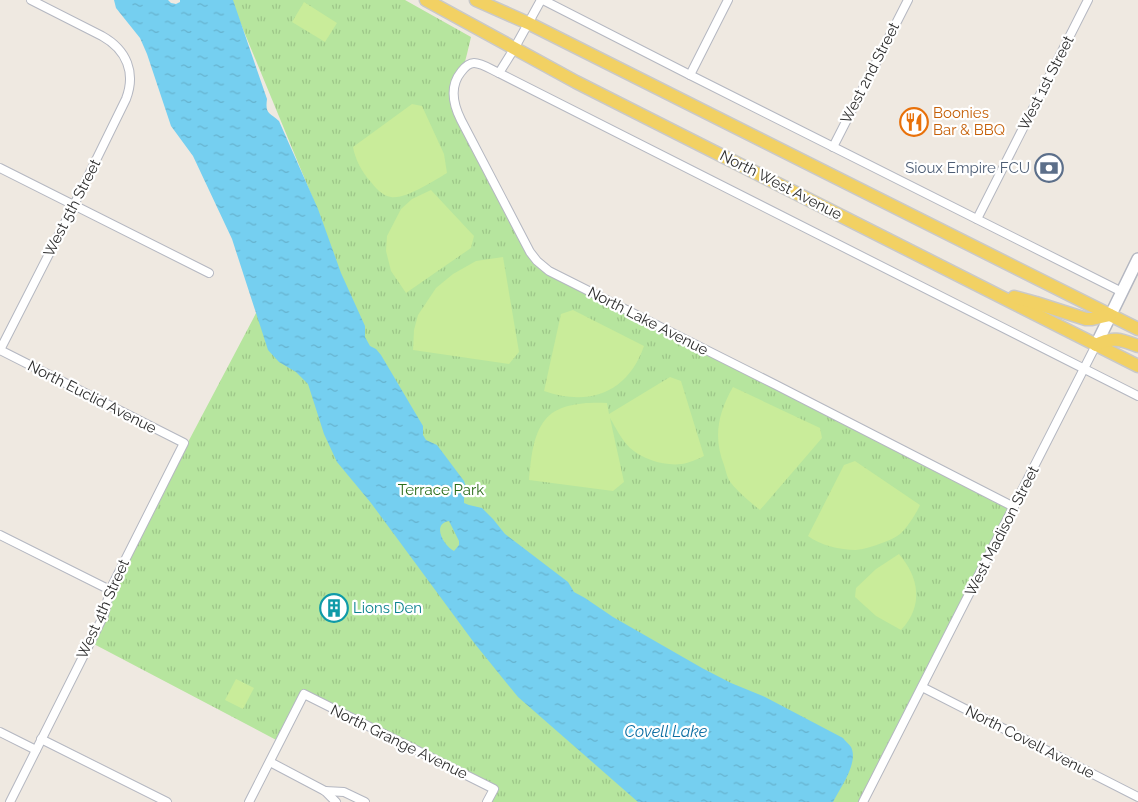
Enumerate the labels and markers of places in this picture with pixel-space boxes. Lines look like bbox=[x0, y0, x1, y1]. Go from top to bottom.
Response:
place label: Boonies Bar & BBQ bbox=[933, 104, 1005, 139]
restaurant icon: Boonies Bar & BBQ bbox=[899, 107, 929, 137]
bank icon: Sioux Empire FCU bbox=[1034, 153, 1064, 183]
place label: Sioux Empire FCU bbox=[905, 159, 1030, 177]
building icon: Lions Den bbox=[319, 593, 349, 623]
place label: Lions Den bbox=[353, 599, 422, 617]

